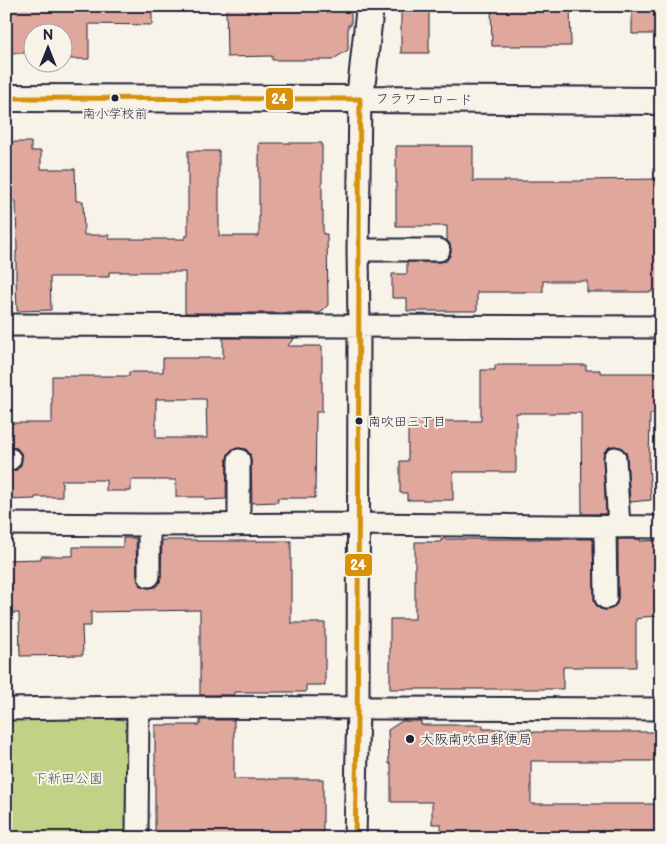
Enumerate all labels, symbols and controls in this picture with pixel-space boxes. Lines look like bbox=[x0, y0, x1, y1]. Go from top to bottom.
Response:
north arrow bbox=[22, 22, 72, 72]
text: N bbox=[43, 27, 53, 44]
line badge: 24 bbox=[265, 87, 294, 111]
street label: フラワーロード bbox=[375, 90, 473, 109]
text: 24 bbox=[271, 91, 288, 108]
marker: 南小学校前 bbox=[110, 93, 120, 103]
place label: 南小学校前 bbox=[82, 106, 148, 122]
place label: 南吹田三丁目 bbox=[368, 414, 446, 430]
marker: 南吹田三丁目 bbox=[354, 416, 364, 426]
line badge: 24 bbox=[344, 553, 373, 577]
text: 24 bbox=[350, 557, 367, 574]
place label: 大阪南吹田郵便局 bbox=[420, 731, 532, 748]
marker: 大阪南吹田郵便局 bbox=[404, 733, 416, 745]
park label: 下新田公園 bbox=[33, 770, 103, 787]

